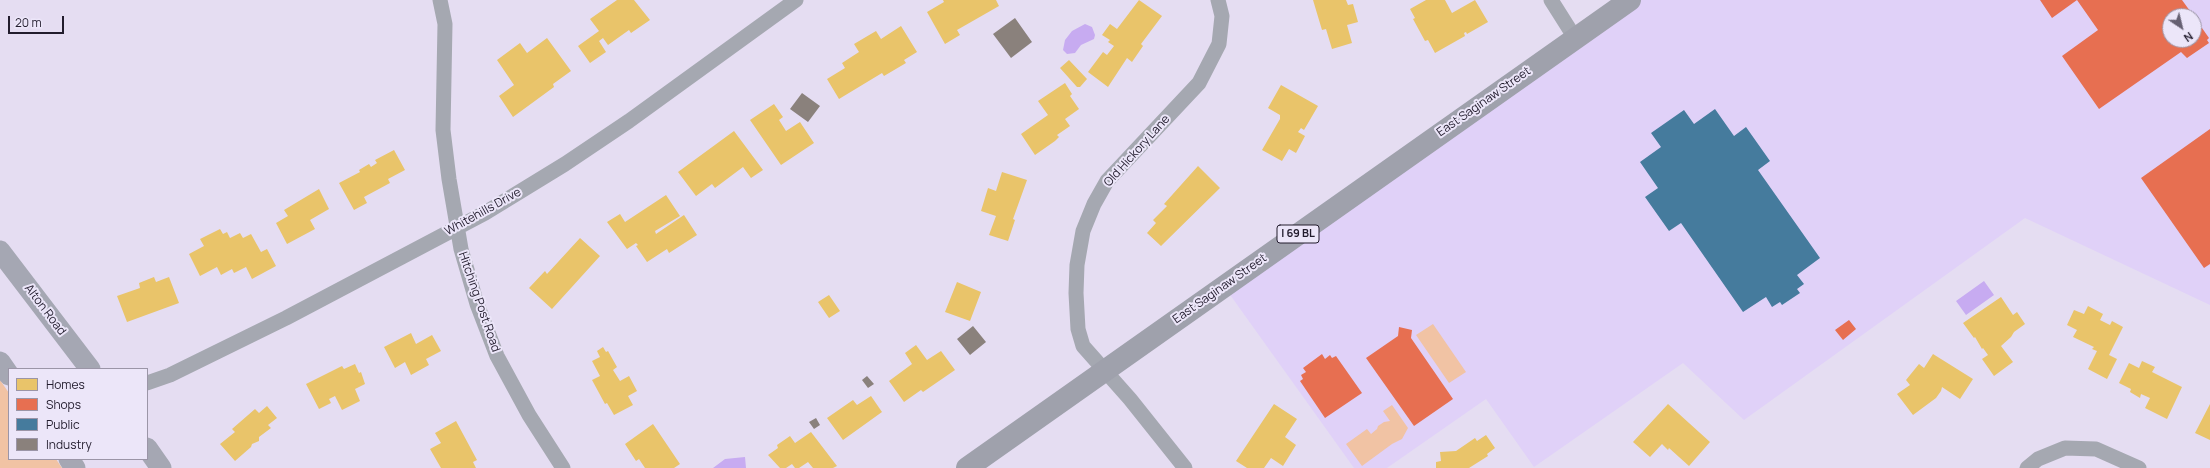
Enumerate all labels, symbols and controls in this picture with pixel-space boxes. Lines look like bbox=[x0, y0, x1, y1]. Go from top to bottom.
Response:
scale bar bbox=[10, 8, 66, 34]
north arrow bbox=[2162, 8, 2202, 48]
text: 20 m bbox=[15, 14, 42, 31]
text: N bbox=[2181, 29, 2196, 46]
street label: East Saginaw Street bbox=[1434, 64, 1534, 140]
street label: Old Hickory Lane bbox=[1101, 112, 1173, 190]
street label: Whitehills Drive bbox=[442, 185, 524, 239]
road number: I 69 BL bbox=[1277, 225, 1319, 243]
street label: Hitching Post Road bbox=[455, 250, 503, 354]
street label: East Saginaw Street bbox=[1170, 251, 1270, 327]
street label: Alton Road bbox=[21, 282, 69, 338]
legend bbox=[8, 368, 148, 460]
text: Homes bbox=[46, 376, 85, 393]
text: Shops bbox=[46, 396, 81, 413]
text: Public bbox=[46, 416, 80, 433]
text: Industry bbox=[46, 436, 92, 453]

